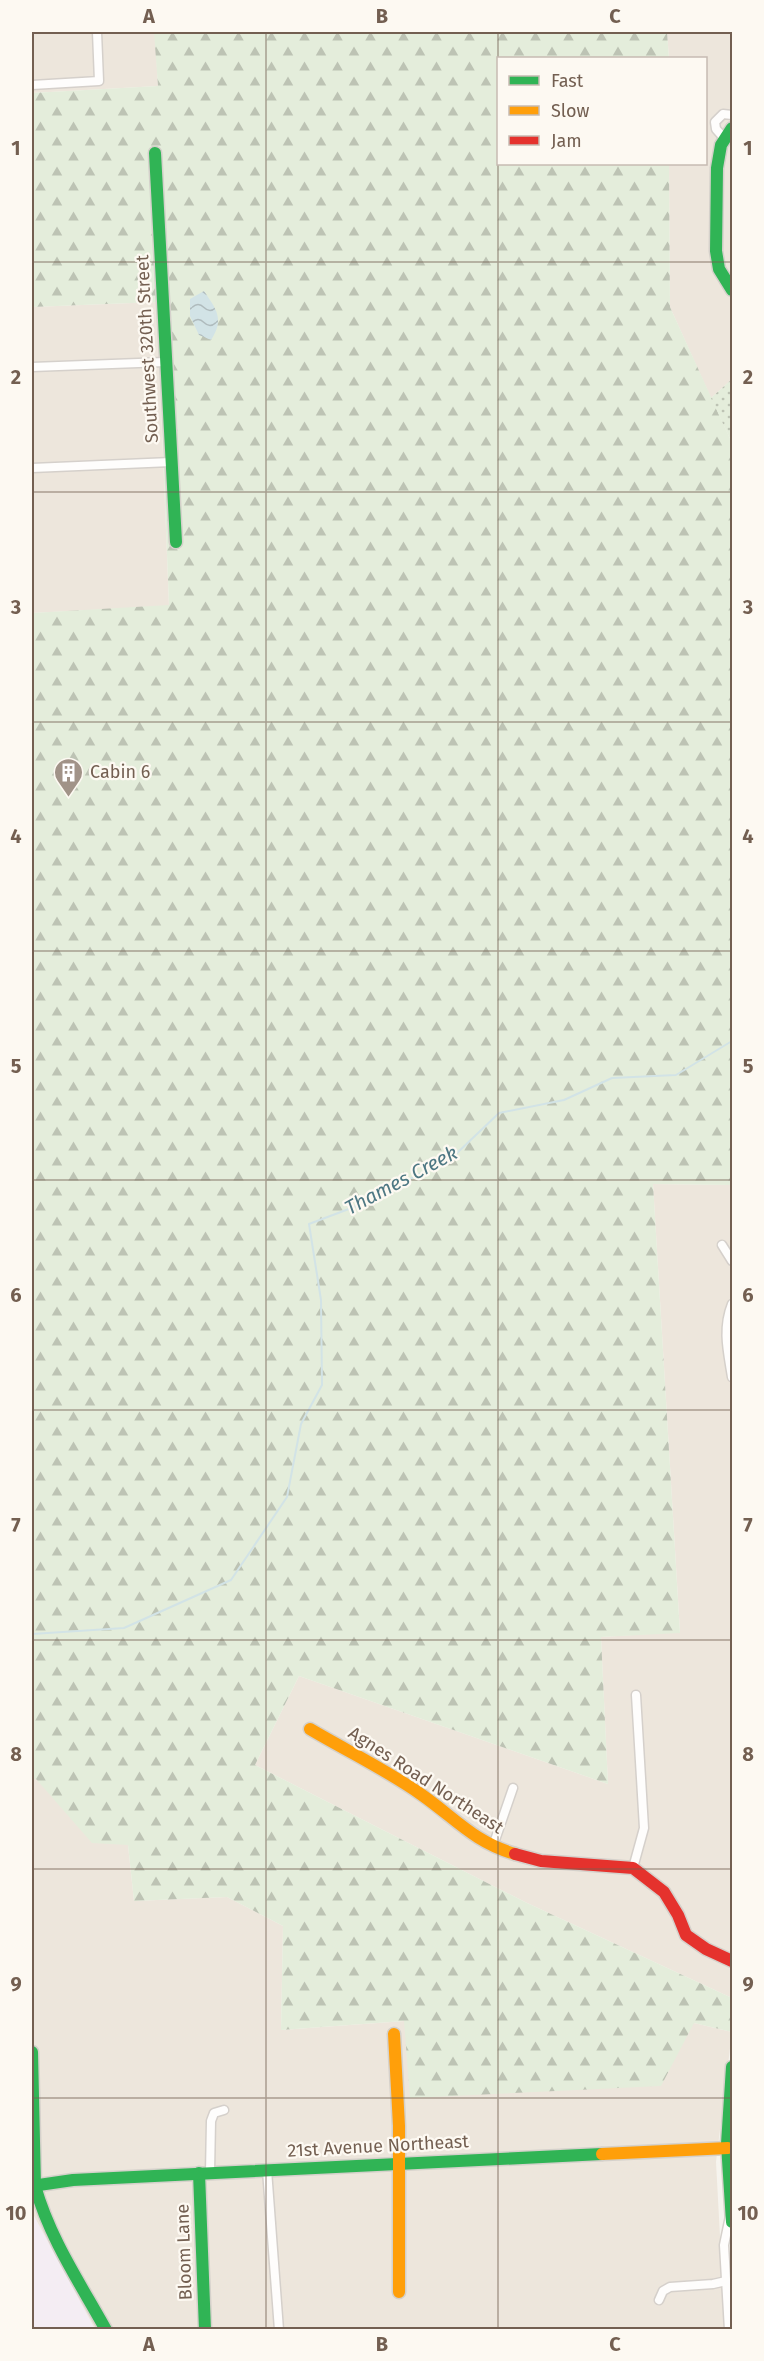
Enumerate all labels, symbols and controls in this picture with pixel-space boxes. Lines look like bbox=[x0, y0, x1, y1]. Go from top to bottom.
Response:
text: A bbox=[142, 4, 156, 28]
text: B bbox=[376, 4, 388, 28]
text: C bbox=[609, 4, 621, 28]
legend bbox=[497, 57, 707, 165]
text: Fast bbox=[551, 70, 584, 92]
text: Slow bbox=[551, 100, 590, 122]
text: Jam bbox=[551, 130, 582, 152]
text: 1 bbox=[11, 136, 21, 160]
text: 1 bbox=[743, 136, 753, 160]
street label: Southwest 320th Street bbox=[131, 254, 163, 444]
text: 2 bbox=[11, 365, 21, 389]
text: 2 bbox=[743, 365, 753, 389]
text: 3 bbox=[10, 595, 21, 619]
text: 3 bbox=[742, 595, 753, 619]
building icon: Cabin 6 bbox=[53, 756, 85, 798]
place label: Cabin 6 bbox=[90, 761, 150, 783]
text: 4 bbox=[10, 824, 22, 848]
text: 4 bbox=[742, 824, 754, 848]
text: 5 bbox=[11, 1054, 22, 1078]
text: 5 bbox=[743, 1054, 754, 1078]
water label: Thames Creek bbox=[341, 1140, 462, 1220]
text: 6 bbox=[10, 1283, 22, 1307]
text: 6 bbox=[742, 1283, 754, 1307]
text: 7 bbox=[11, 1513, 21, 1537]
text: 7 bbox=[743, 1513, 753, 1537]
street label: Agnes Road Northeast bbox=[344, 1722, 508, 1839]
text: 8 bbox=[10, 1742, 22, 1766]
text: 8 bbox=[742, 1742, 754, 1766]
text: 9 bbox=[10, 1972, 22, 1996]
text: 9 bbox=[742, 1972, 754, 1996]
street label: 21st Avenue Northeast bbox=[287, 2130, 470, 2162]
text: 10 bbox=[6, 2201, 26, 2225]
text: 10 bbox=[738, 2201, 758, 2225]
street label: Bloom Lane bbox=[171, 2203, 197, 2301]
text: A bbox=[142, 2332, 156, 2356]
text: B bbox=[376, 2332, 388, 2356]
text: C bbox=[609, 2332, 621, 2356]

